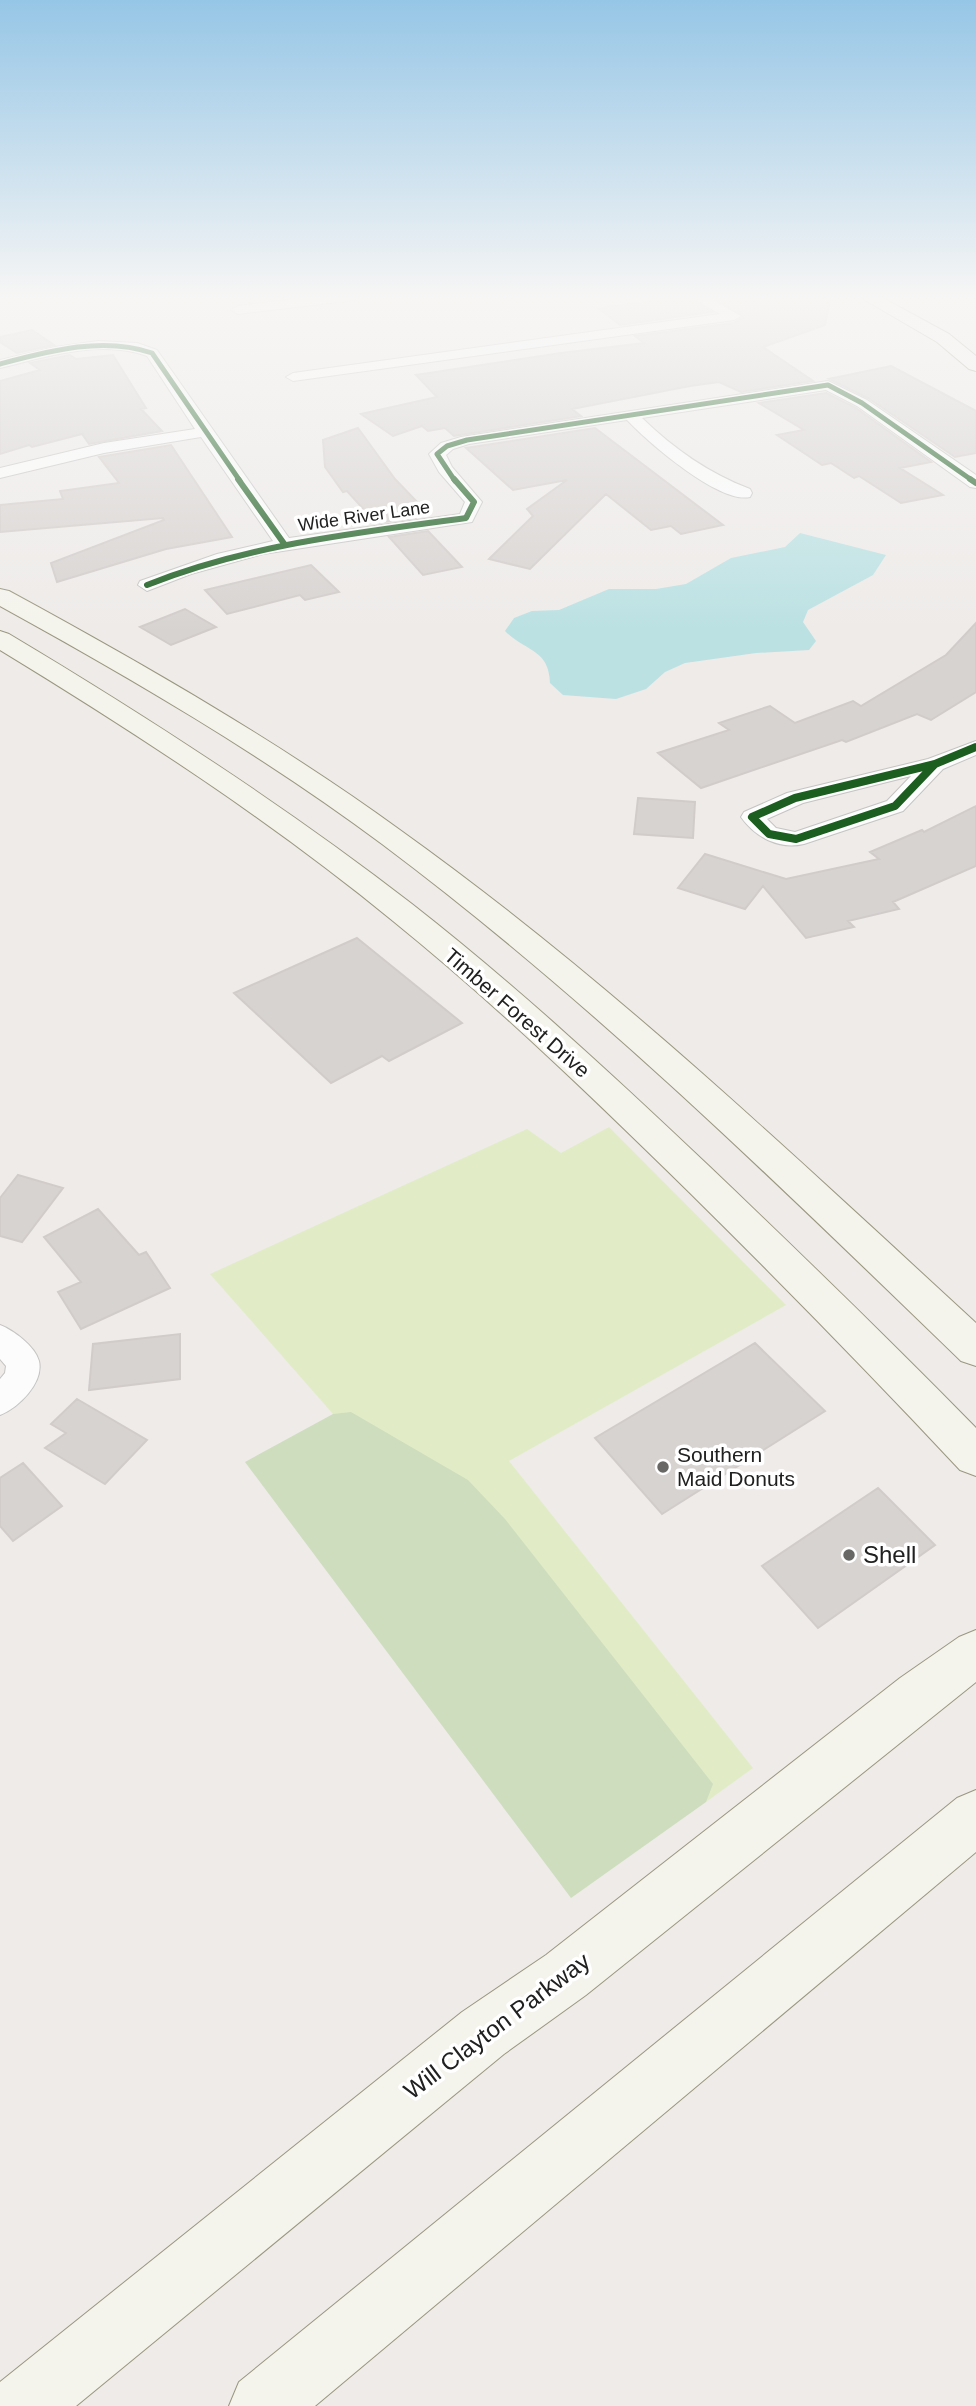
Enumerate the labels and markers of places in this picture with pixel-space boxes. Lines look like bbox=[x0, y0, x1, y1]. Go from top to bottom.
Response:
place label: Southern Maid Donuts bbox=[677, 1443, 795, 1490]
marker: Southern Maid Donuts bbox=[655, 1459, 671, 1475]
place label: Shell bbox=[863, 1541, 916, 1568]
marker: Shell bbox=[841, 1547, 857, 1563]

